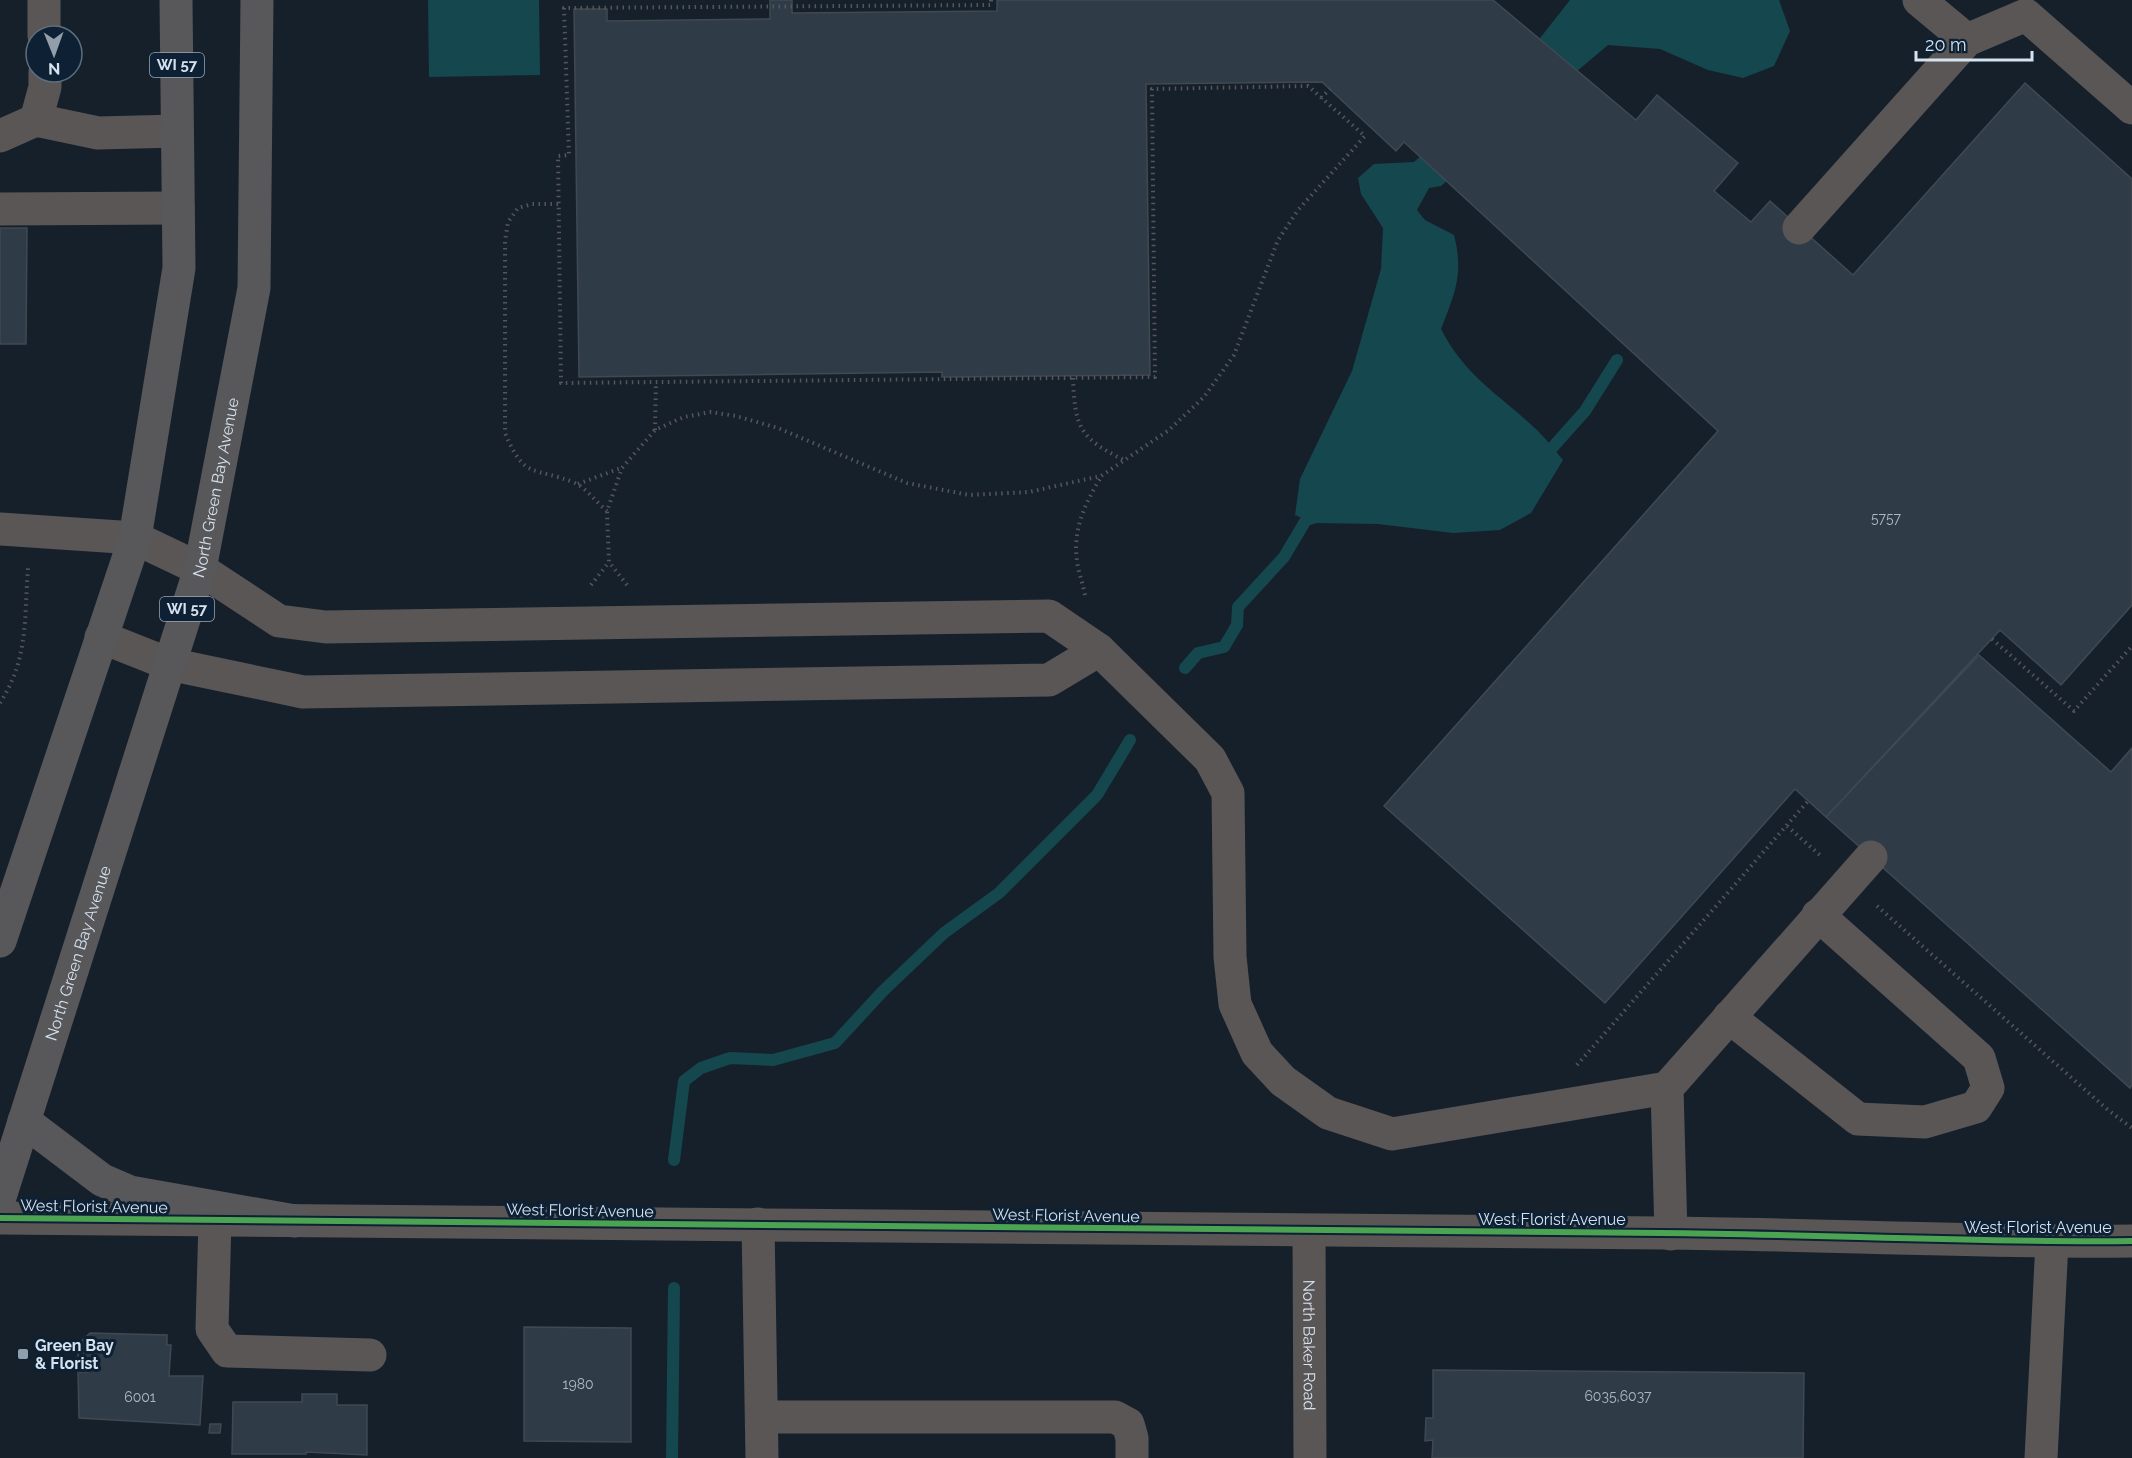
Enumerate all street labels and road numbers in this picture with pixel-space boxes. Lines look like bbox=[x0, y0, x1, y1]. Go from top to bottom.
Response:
road number: WI 57 bbox=[150, 53, 204, 77]
street label: North Green Bay Avenue bbox=[189, 396, 243, 580]
road number: WI 57 bbox=[160, 597, 214, 621]
street label: North Green Bay Avenue bbox=[41, 863, 115, 1043]
street label: West Florist Avenue bbox=[20, 1196, 168, 1217]
street label: West Florist Avenue bbox=[506, 1200, 654, 1221]
street label: West Florist Avenue bbox=[992, 1205, 1140, 1226]
street label: West Florist Avenue bbox=[1478, 1210, 1626, 1229]
street label: West Florist Avenue bbox=[1964, 1218, 2112, 1237]
street label: North Baker Road bbox=[1299, 1280, 1319, 1410]

